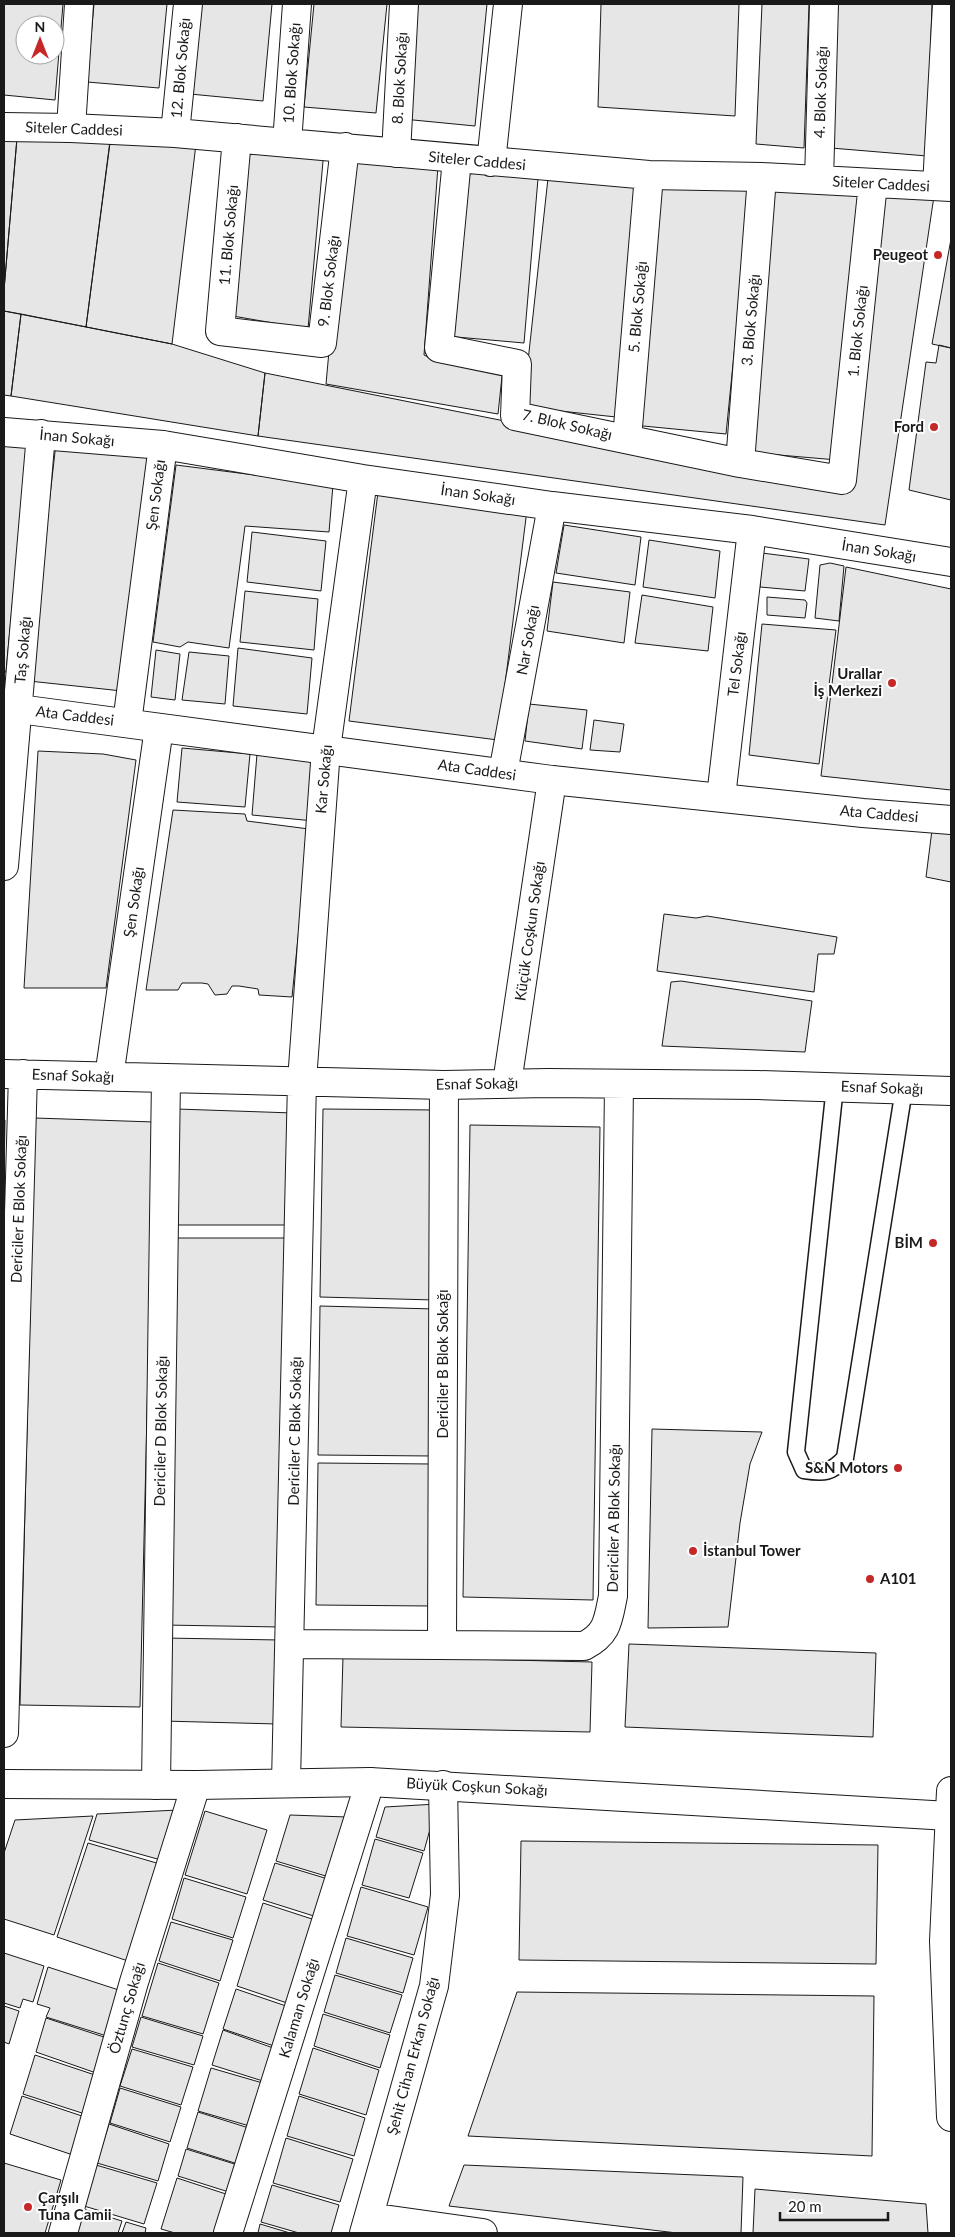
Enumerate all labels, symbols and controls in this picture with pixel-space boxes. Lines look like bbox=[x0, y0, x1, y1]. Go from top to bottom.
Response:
north arrow bbox=[15, 15, 65, 65]
street label: 12. Blok Sokağı bbox=[167, 17, 193, 119]
text: N bbox=[35, 18, 45, 35]
street label: 10. Blok Sokağı bbox=[279, 22, 304, 124]
street label: 8. Blok Sokağı bbox=[388, 31, 410, 124]
street label: 4. Blok Sokağı bbox=[809, 46, 831, 138]
street label: Siteler Caddesi bbox=[25, 117, 123, 139]
street label: Siteler Caddesi bbox=[428, 147, 527, 173]
street label: Siteler Caddesi bbox=[832, 171, 930, 195]
street label: 11. Blok Sokağı bbox=[215, 184, 241, 286]
street label: 9. Blok Sokağı bbox=[313, 234, 343, 328]
place label: Peugeot bbox=[873, 245, 928, 263]
marker: Peugeot bbox=[932, 249, 944, 261]
street label: 5. Blok Sokağı bbox=[624, 260, 650, 354]
street label: 3. Blok Sokağı bbox=[737, 273, 763, 367]
street label: 1. Blok Sokağı bbox=[843, 284, 871, 378]
street label: 7. Blok Sokağı bbox=[520, 405, 614, 443]
place label: Ford bbox=[894, 417, 924, 435]
marker: Ford bbox=[928, 421, 940, 433]
street label: İnan Sokağı bbox=[39, 425, 115, 449]
street label: Şen Sokağı bbox=[142, 458, 168, 531]
street label: İnan Sokağı bbox=[440, 480, 517, 508]
street label: İnan Sokağı bbox=[841, 535, 918, 565]
street label: Nar Sokağı bbox=[512, 603, 542, 676]
street label: Taş Sokağı bbox=[10, 615, 34, 685]
street label: Tel Sokağı bbox=[723, 630, 749, 697]
place label: Urallar İş Merkezi bbox=[814, 664, 882, 699]
marker: Urallar İş Merkezi bbox=[886, 677, 898, 689]
street label: Ata Caddesi bbox=[35, 701, 115, 729]
street label: Kar Sokağı bbox=[311, 744, 335, 814]
street label: Ata Caddesi bbox=[437, 755, 517, 783]
street label: Ata Caddesi bbox=[839, 801, 919, 825]
street label: Küçük Coşkun Sokağı bbox=[510, 860, 548, 1002]
street label: Şen Sokağı bbox=[119, 865, 147, 938]
street label: Esnaf Sokağı bbox=[31, 1065, 115, 1085]
street label: Esnaf Sokağı bbox=[436, 1073, 518, 1093]
street label: Esnaf Sokağı bbox=[840, 1077, 924, 1097]
street label: Dericiler E Blok Sokağı bbox=[6, 1135, 30, 1283]
place label: BİM bbox=[895, 1233, 923, 1251]
marker: BİM bbox=[927, 1237, 939, 1249]
street label: Dericiler B Blok Sokağı bbox=[433, 1289, 451, 1439]
street label: Dericiler D Blok Sokağı bbox=[150, 1355, 170, 1507]
street label: Dericiler C Blok Sokağı bbox=[284, 1356, 304, 1506]
street label: Dericiler A Blok Sokağı bbox=[603, 1444, 623, 1592]
place label: S&N Motors bbox=[805, 1458, 888, 1476]
marker: S&N Motors bbox=[892, 1462, 904, 1474]
place label: İstanbul Tower bbox=[703, 1541, 801, 1559]
marker: İstanbul Tower bbox=[687, 1545, 699, 1557]
place label: A101 bbox=[879, 1569, 917, 1587]
marker: A101 bbox=[864, 1573, 876, 1585]
street label: Büyük Coşkun Sokağı bbox=[406, 1773, 548, 1799]
street label: Kalaman Sokağı bbox=[274, 1956, 322, 2060]
street label: Öztunç Sokağı bbox=[104, 1960, 148, 2056]
street label: Şehit Cihan Erkan Sokağı bbox=[382, 1975, 442, 2137]
place label: Çarşılı Tuna Camii bbox=[38, 2188, 112, 2223]
scale bar bbox=[780, 2190, 888, 2222]
text: 20 m bbox=[788, 2197, 822, 2215]
marker: Çarşılı Tuna Camii bbox=[22, 2201, 34, 2213]

